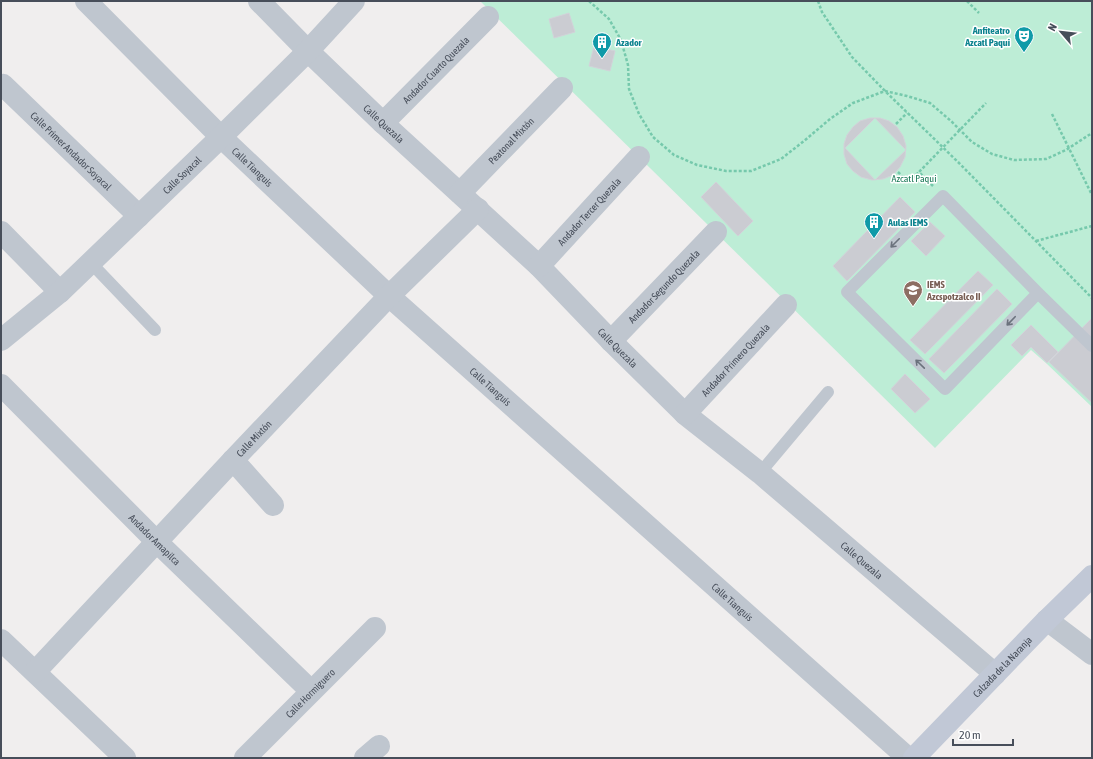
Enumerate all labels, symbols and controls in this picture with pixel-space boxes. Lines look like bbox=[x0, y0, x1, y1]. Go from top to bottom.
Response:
north arrow bbox=[1041, 12, 1081, 52]
text: N bbox=[1045, 22, 1059, 33]
place label: Anfiteatro Azcatl Paqui bbox=[964, 25, 1010, 48]
theatre icon: Anfiteatro Azcatl Paqui bbox=[1013, 25, 1035, 53]
building icon: Azador bbox=[591, 31, 613, 59]
street label: Andador Cuarto Quezala bbox=[400, 34, 471, 105]
place label: Azador bbox=[615, 37, 643, 48]
street label: Calle Quezala bbox=[361, 102, 407, 145]
street label: Calle Primer Andador Soyacal bbox=[29, 109, 114, 192]
street label: Peatonal Mixtón bbox=[486, 115, 536, 166]
street label: Calle Tianguis bbox=[230, 145, 275, 189]
street label: Calle Soyacal bbox=[160, 154, 203, 196]
park label: Azcatl Paqui bbox=[892, 173, 936, 184]
street label: Andador Tercer Quezala bbox=[555, 175, 623, 247]
building icon: Aulas IEMS bbox=[863, 211, 885, 239]
place label: Aulas IEMS bbox=[887, 217, 928, 228]
one-way arrow bbox=[891, 238, 900, 248]
street label: Andador Segundo Quezala bbox=[626, 247, 702, 325]
school or university icon: IEMS Azcspotzalco II bbox=[902, 279, 924, 307]
place label: IEMS Azcspotzalco II bbox=[926, 279, 981, 302]
one-way arrow bbox=[1006, 316, 1016, 326]
street label: Andador Primero Quezala bbox=[699, 321, 772, 398]
street label: Calle Quezala bbox=[596, 326, 640, 370]
one-way arrow bbox=[915, 359, 925, 369]
street label: Calle Tianguis bbox=[468, 365, 514, 408]
street label: Calle Mixtón bbox=[234, 418, 273, 459]
street label: Andador Amapilca bbox=[127, 512, 183, 567]
street label: Calle Quezala bbox=[839, 539, 885, 581]
street label: Calle Tianguis bbox=[710, 581, 756, 623]
street label: Calzada de la Naranja bbox=[970, 634, 1034, 699]
street label: Calle Hormiguero bbox=[283, 666, 337, 720]
scale bar bbox=[953, 721, 1013, 747]
text: 20 m bbox=[959, 728, 981, 742]

